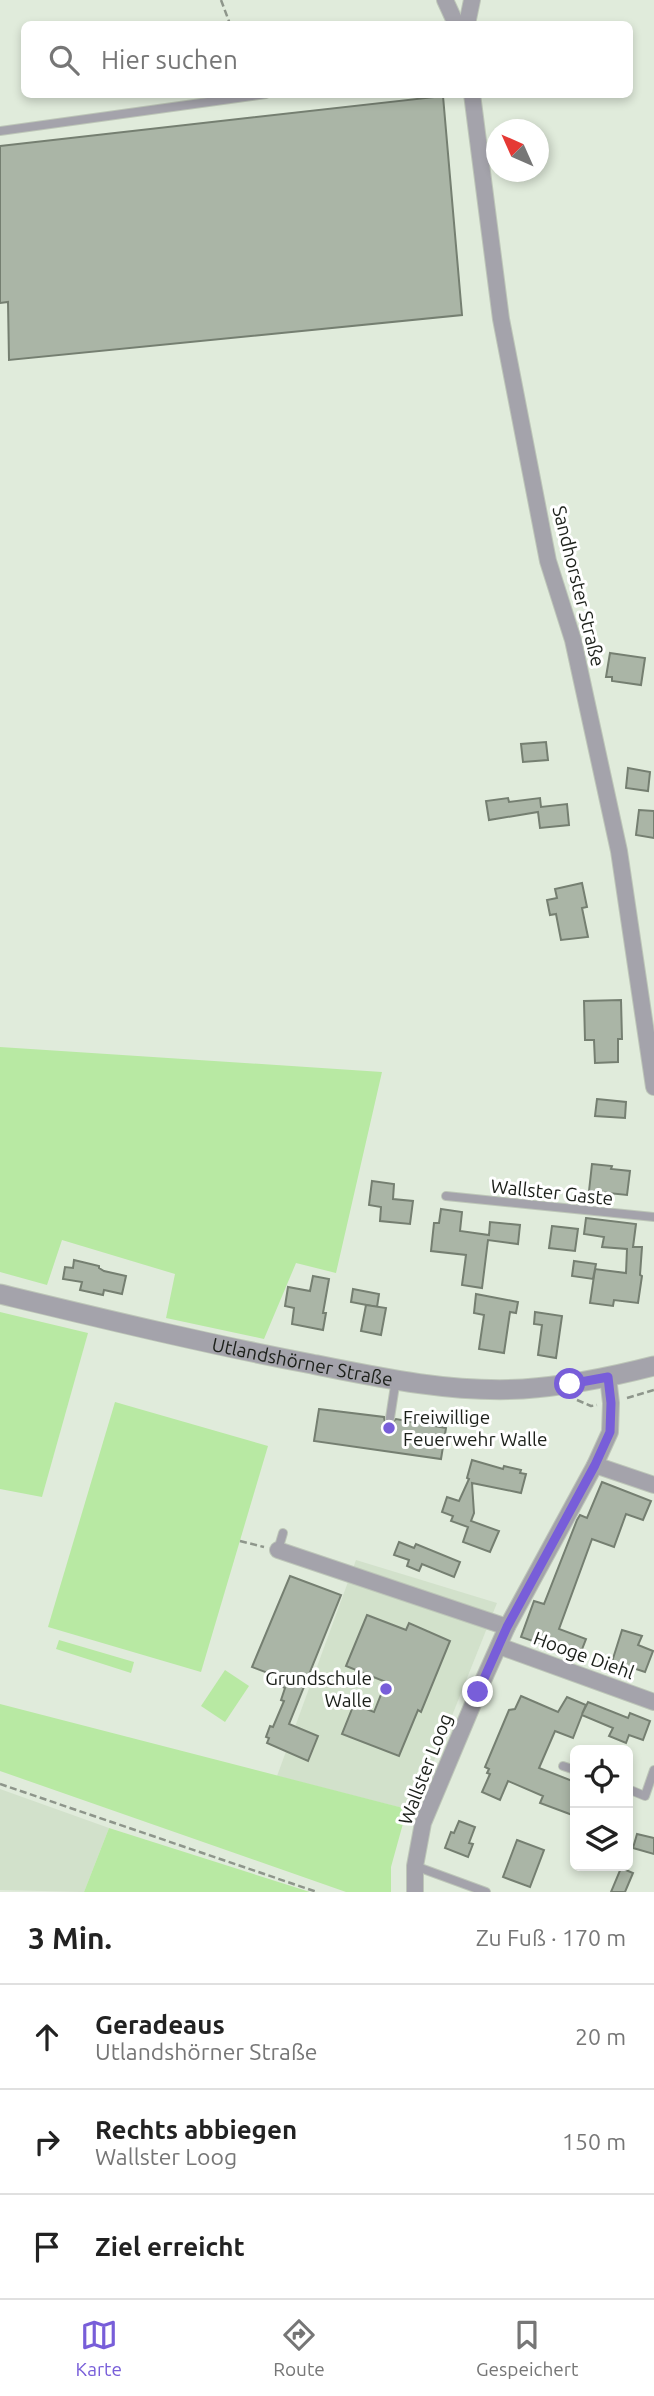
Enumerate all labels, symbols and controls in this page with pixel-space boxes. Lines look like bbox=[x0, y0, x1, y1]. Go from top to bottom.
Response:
search box bbox=[21, 21, 633, 98]
icon: search bbox=[45, 41, 83, 79]
text: Hier suchen bbox=[101, 45, 238, 74]
north arrow bbox=[486, 119, 549, 182]
street label: Sandhorster Straße bbox=[548, 503, 610, 669]
street label: Wallster Gaste bbox=[490, 1175, 614, 1209]
street label: Utlandshörner Straße bbox=[210, 1333, 395, 1390]
route start bbox=[554, 1368, 585, 1399]
place label: Freiwillige Feuerwehr Walle bbox=[403, 1406, 547, 1450]
marker: Freiwillige Feuerwehr Walle bbox=[381, 1420, 397, 1436]
street label: Hooge Diehl bbox=[531, 1627, 637, 1683]
place label: Grundschule Walle bbox=[265, 1667, 372, 1711]
route end bbox=[462, 1676, 493, 1707]
marker: Grundschule Walle bbox=[378, 1681, 394, 1697]
street label: Wallster Loog bbox=[394, 1710, 456, 1828]
map controls bbox=[570, 1745, 633, 1871]
button: locate bbox=[570, 1745, 633, 1808]
button: layers bbox=[570, 1808, 633, 1871]
text: 3 Min. bbox=[28, 1921, 112, 1955]
text: Zu Fuß · 170 m bbox=[476, 1925, 626, 1950]
text: Geradeaus bbox=[95, 2010, 225, 2039]
icon: ahead bbox=[28, 2018, 66, 2056]
text: 20 m bbox=[575, 2024, 626, 2049]
text: Utlandshörner Straße bbox=[95, 2039, 318, 2064]
text: Rechts abbiegen bbox=[95, 2115, 297, 2144]
icon: right bbox=[28, 2123, 66, 2161]
text: 150 m bbox=[562, 2129, 626, 2154]
text: Wallster Loog bbox=[95, 2144, 237, 2169]
icon: arrive bbox=[28, 2228, 66, 2266]
text: Ziel erreicht bbox=[95, 2232, 245, 2261]
tab: Karte bbox=[76, 2316, 122, 2380]
tab: Route bbox=[273, 2316, 325, 2380]
tab: Gespeichert bbox=[476, 2316, 578, 2380]

